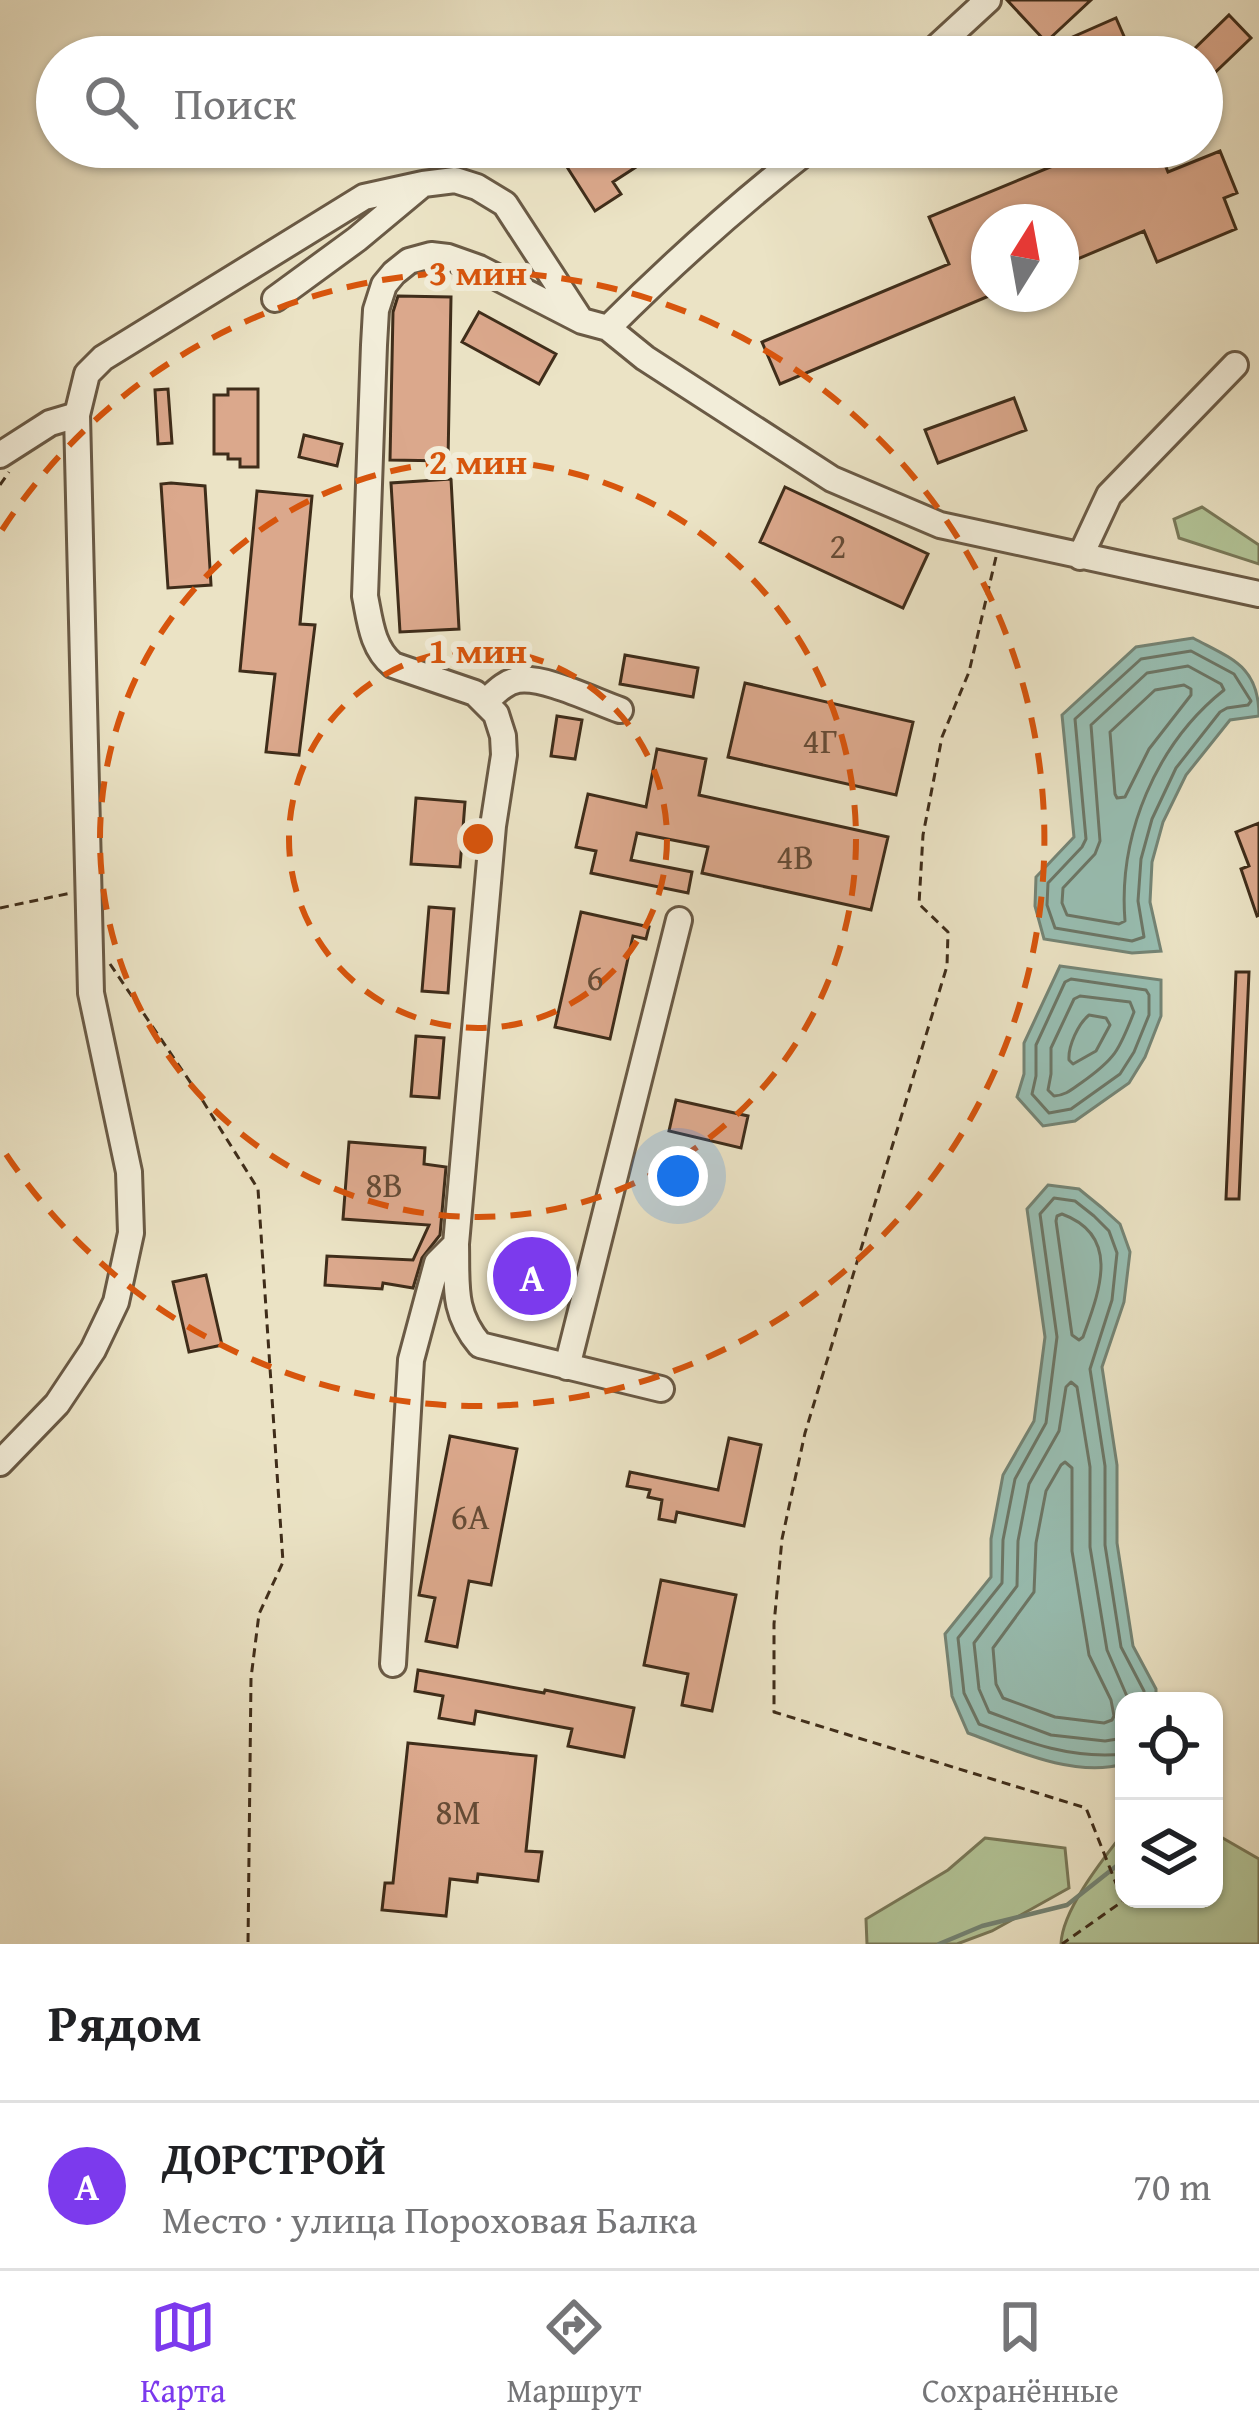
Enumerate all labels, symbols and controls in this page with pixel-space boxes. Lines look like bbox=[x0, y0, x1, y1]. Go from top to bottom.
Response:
search box bbox=[36, 36, 1223, 168]
icon: search bbox=[78, 69, 144, 135]
text: Поиск bbox=[174, 70, 296, 135]
north arrow bbox=[971, 204, 1079, 312]
text: 3 мин bbox=[429, 245, 527, 298]
text: 2 мин bbox=[429, 434, 527, 487]
house number: 2 bbox=[829, 518, 847, 571]
text: 1 мин bbox=[429, 623, 527, 676]
house number: 4Г bbox=[803, 713, 837, 766]
centre of rings bbox=[457, 818, 499, 860]
house number: 4В bbox=[776, 829, 814, 882]
house number: 6 bbox=[586, 950, 604, 1003]
your location bbox=[648, 1146, 708, 1206]
house number: 8В bbox=[365, 1157, 403, 1210]
pin: A bbox=[493, 1231, 571, 1321]
house number: 6А bbox=[450, 1489, 490, 1542]
map controls bbox=[1115, 1692, 1223, 1908]
button: locate bbox=[1115, 1692, 1223, 1800]
house number: 8М bbox=[435, 1784, 481, 1837]
button: layers bbox=[1115, 1800, 1223, 1908]
text: Рядом bbox=[48, 1985, 202, 2060]
text: ДОРСТРОЙ bbox=[162, 2125, 386, 2190]
text: A bbox=[75, 2157, 99, 2214]
text: 70 m bbox=[1133, 2157, 1211, 2214]
text: Место · улица Пороховая Балка bbox=[162, 2190, 697, 2247]
tab: Карта bbox=[140, 2294, 226, 2414]
tab: Маршрут bbox=[506, 2294, 641, 2414]
tab: Сохранённые bbox=[922, 2294, 1119, 2414]

